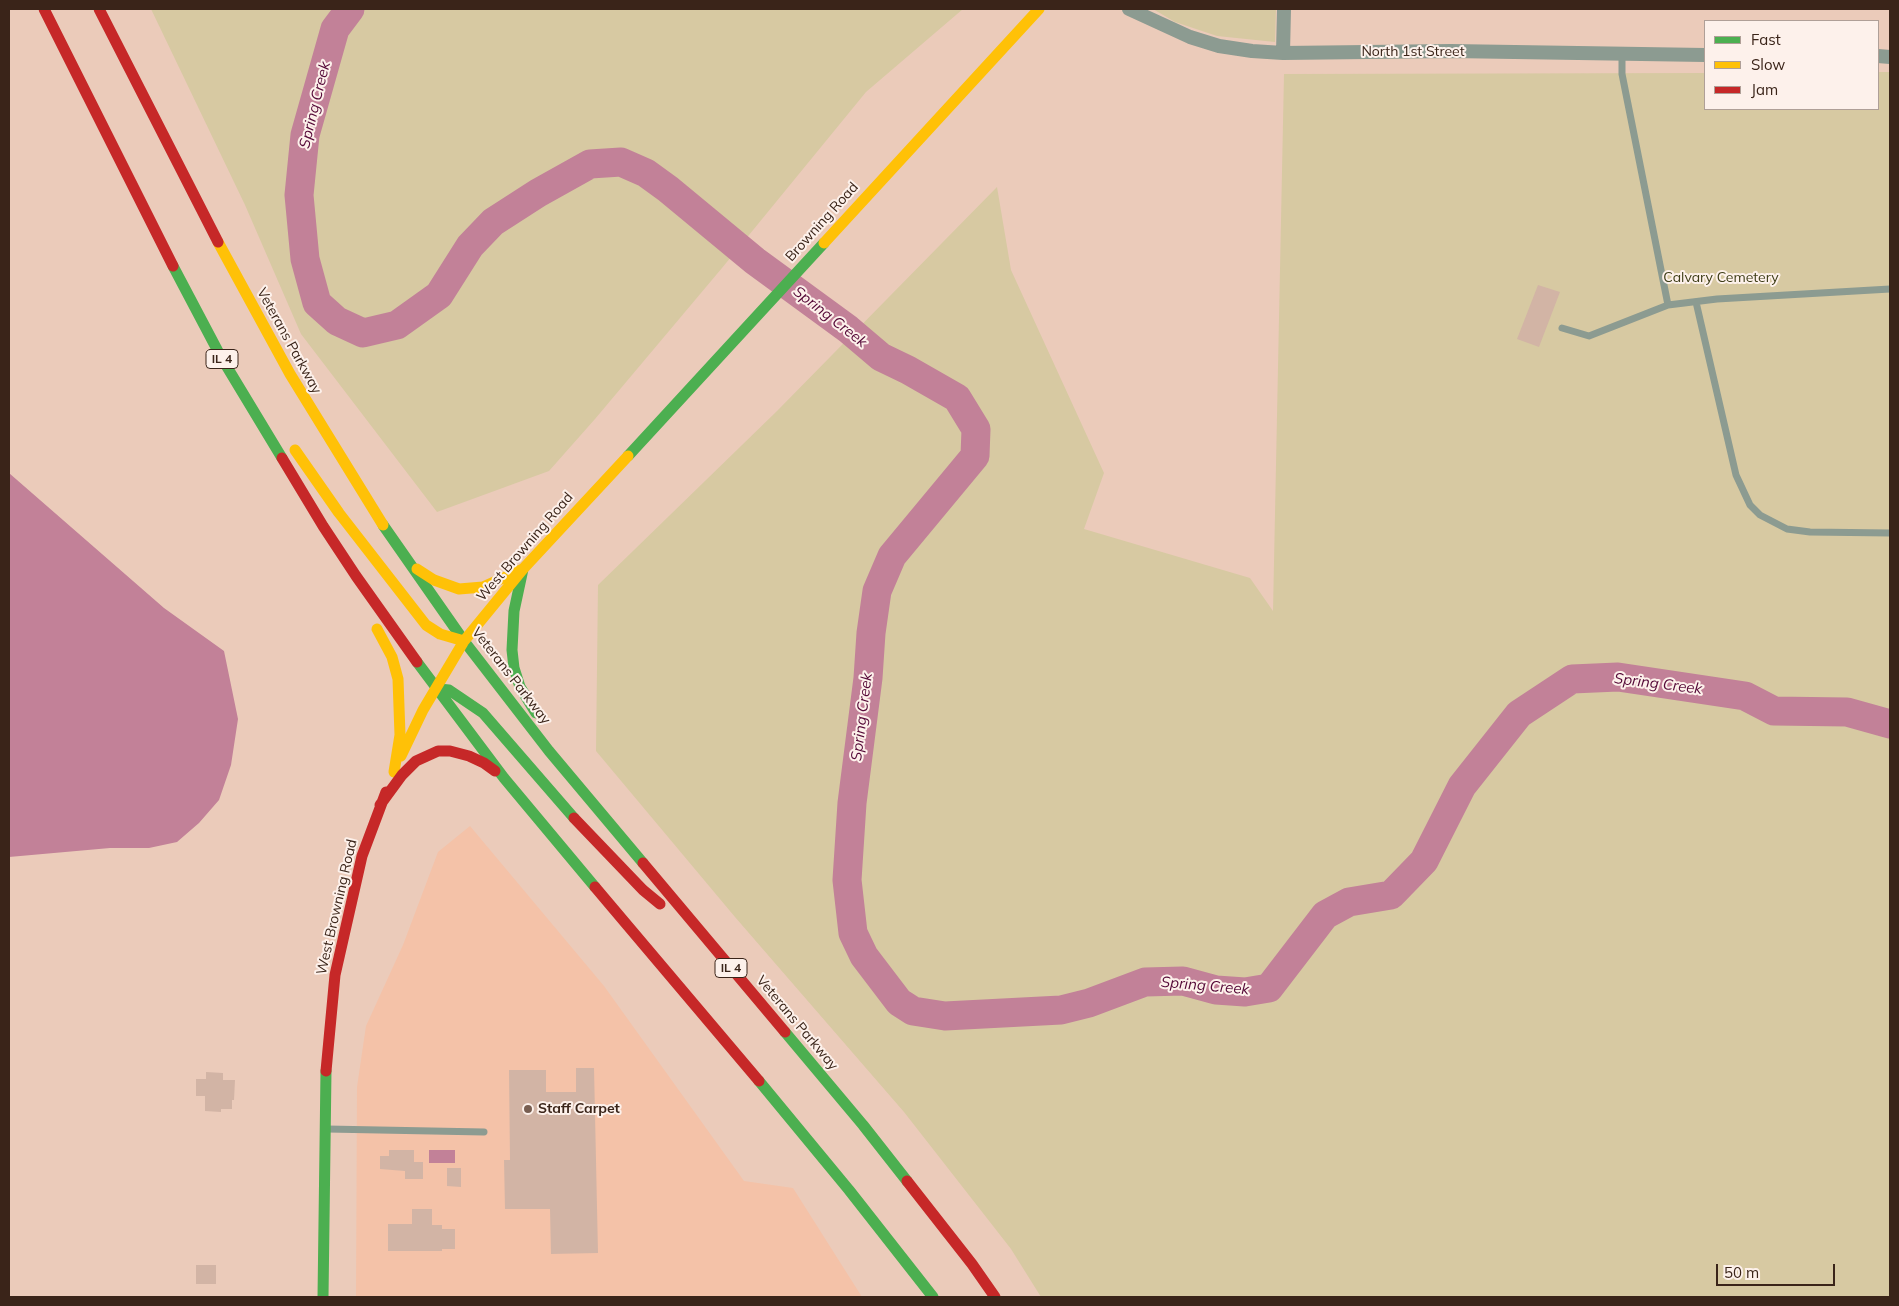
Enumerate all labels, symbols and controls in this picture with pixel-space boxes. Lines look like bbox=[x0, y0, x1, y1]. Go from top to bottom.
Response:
legend bbox=[1704, 20, 1879, 110]
text: Fast bbox=[1751, 30, 1781, 49]
street label: North 1st Street bbox=[1361, 44, 1465, 60]
text: Slow bbox=[1751, 55, 1785, 74]
water label: Spring Creek bbox=[296, 60, 334, 150]
text: Jam bbox=[1751, 80, 1778, 99]
street label: Browning Road bbox=[782, 179, 862, 265]
park label: Calvary Cemetery bbox=[1663, 270, 1779, 286]
water label: Spring Creek bbox=[789, 283, 871, 351]
street label: Veterans Parkway bbox=[253, 285, 325, 397]
road number: IL 4 bbox=[206, 349, 238, 368]
street label: West Browning Road bbox=[473, 489, 577, 605]
street label: Veterans Parkway bbox=[468, 624, 554, 728]
water label: Spring Creek bbox=[1613, 670, 1703, 698]
water label: Spring Creek bbox=[848, 672, 876, 762]
street label: West Browning Road bbox=[313, 838, 361, 976]
road number: IL 4 bbox=[715, 958, 747, 978]
street label: Veterans Parkway bbox=[753, 972, 841, 1074]
water label: Spring Creek bbox=[1160, 973, 1250, 999]
place label: Staff Carpet bbox=[538, 1101, 620, 1117]
marker: Staff Carpet bbox=[522, 1103, 534, 1115]
scale bar bbox=[1719, 1254, 1838, 1286]
text: 50 m bbox=[1724, 1263, 1759, 1282]

